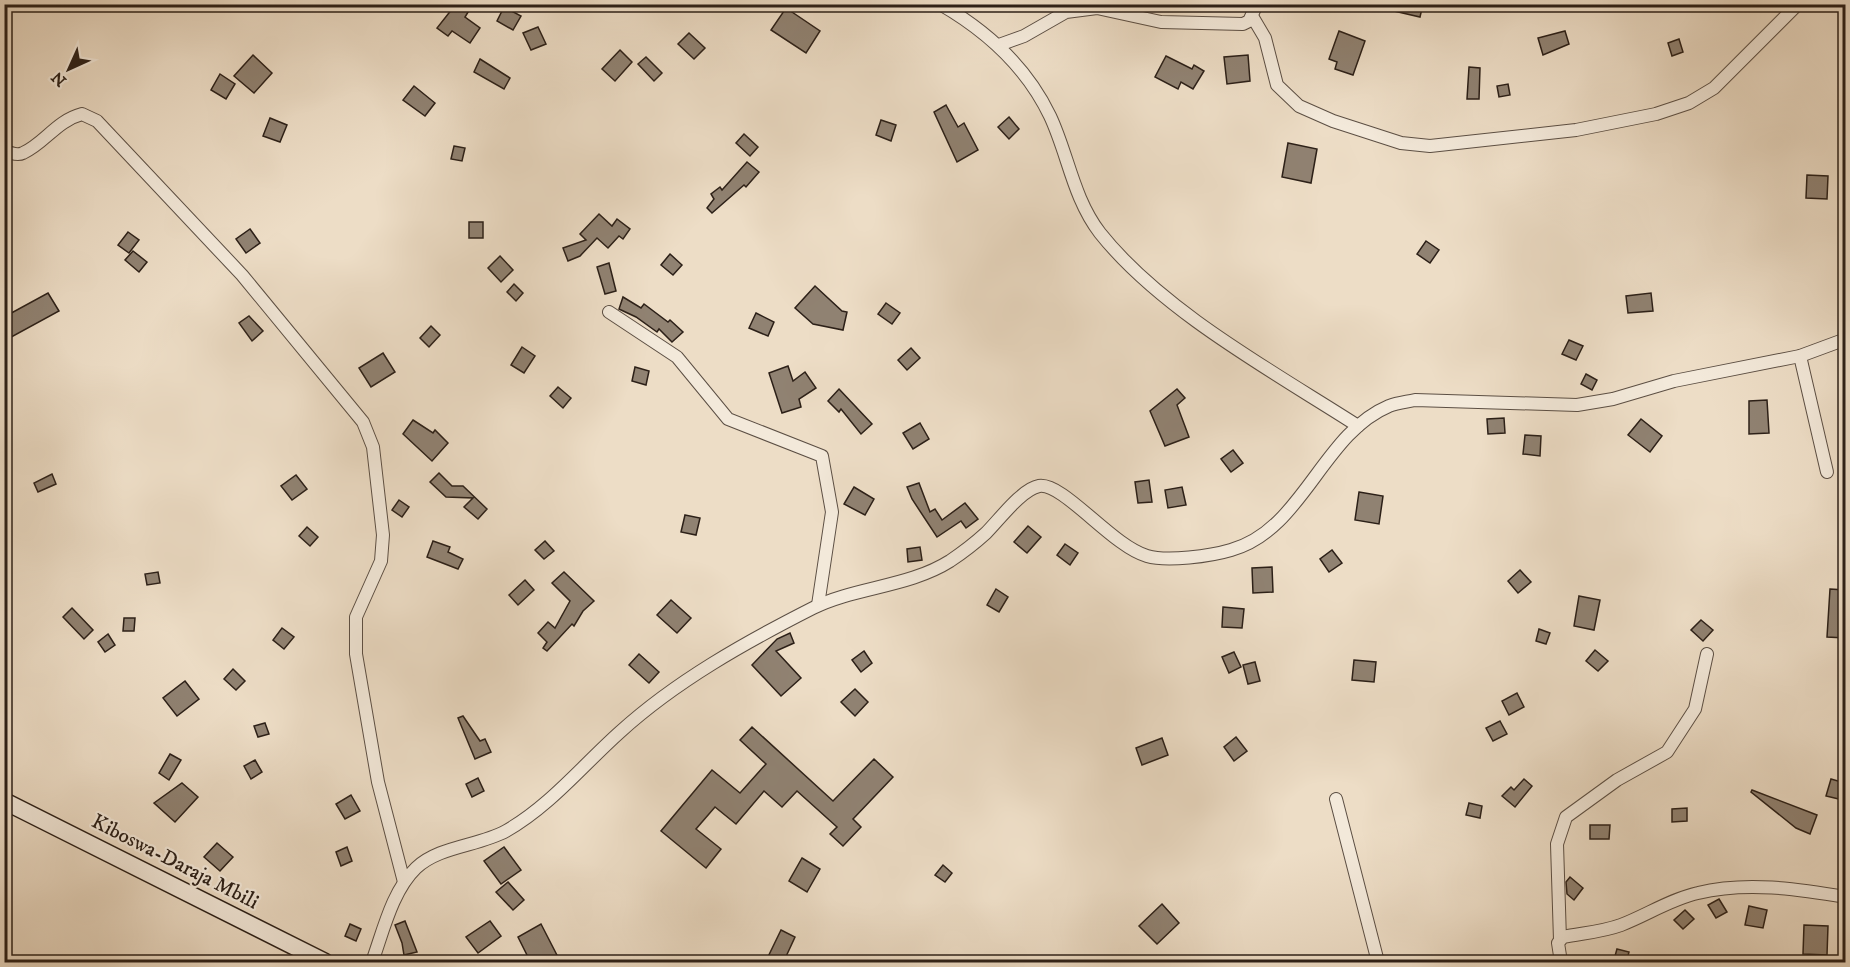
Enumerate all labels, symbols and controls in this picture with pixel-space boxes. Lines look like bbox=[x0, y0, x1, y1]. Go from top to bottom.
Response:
north arrow bbox=[39, 39, 99, 99]
text: N bbox=[47, 67, 71, 91]
street label: Kiboswa-Daraja Mbili bbox=[87, 809, 263, 915]

